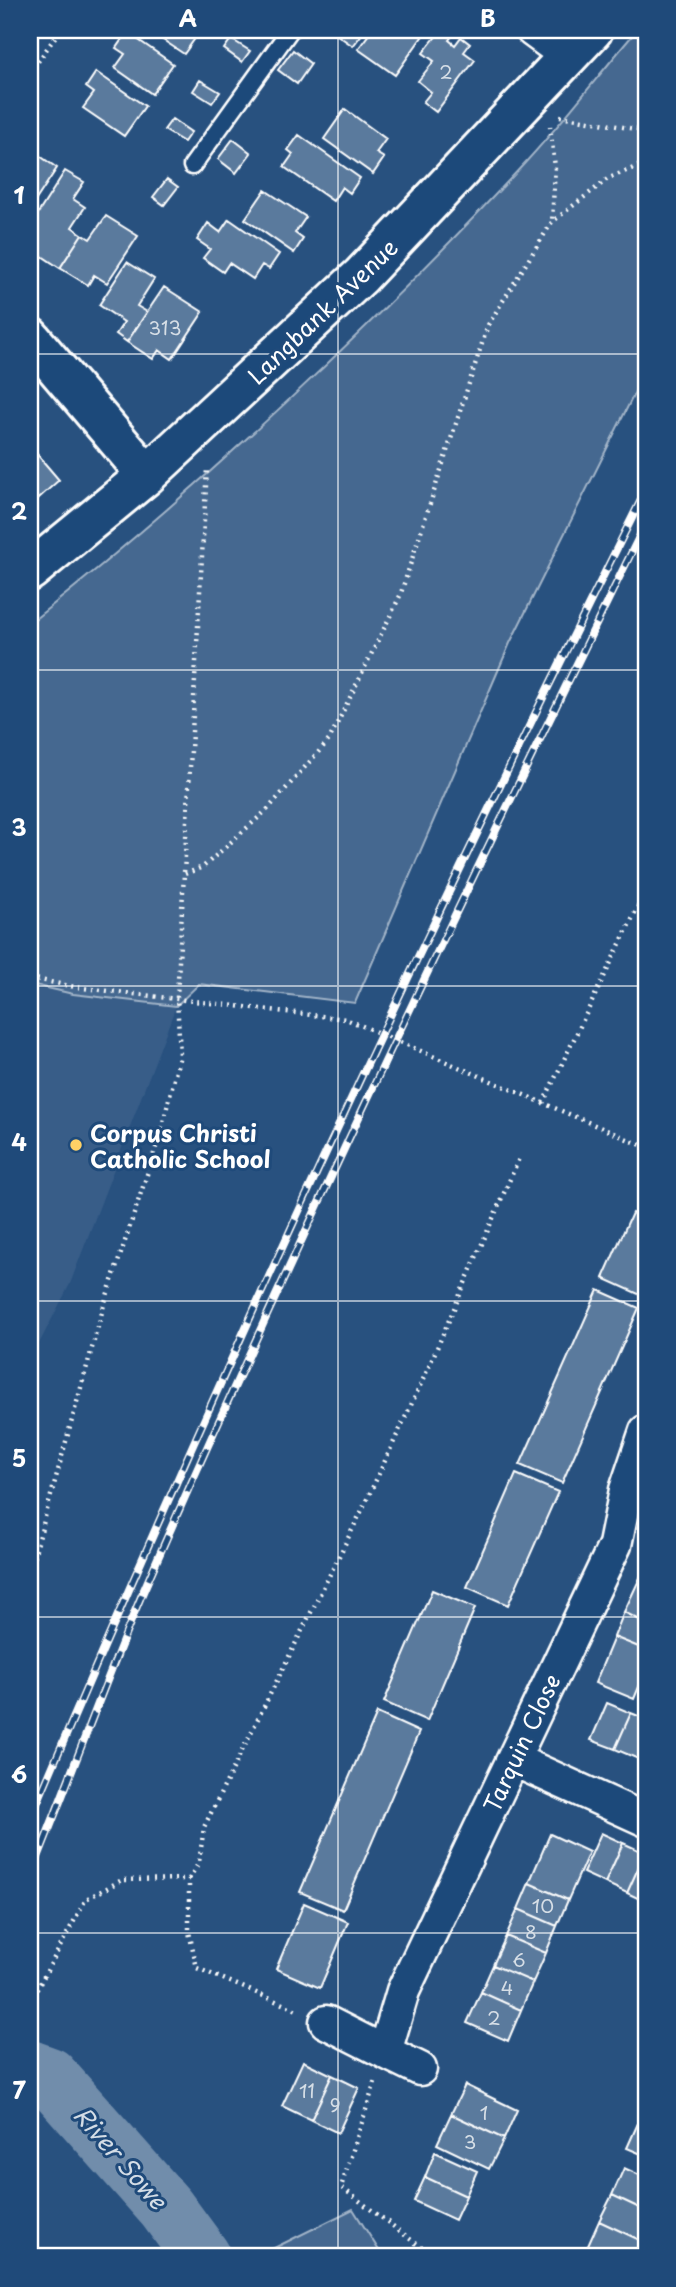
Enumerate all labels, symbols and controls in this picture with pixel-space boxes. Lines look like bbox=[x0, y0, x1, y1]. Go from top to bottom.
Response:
text: A bbox=[179, 0, 197, 35]
text: B bbox=[480, 0, 496, 35]
house number: 2 bbox=[439, 57, 453, 85]
text: 1 bbox=[14, 177, 25, 212]
street label: Langbank Avenue bbox=[239, 230, 405, 392]
house number: 313 bbox=[149, 313, 181, 341]
text: 2 bbox=[11, 493, 27, 528]
text: 3 bbox=[11, 809, 27, 844]
place label: Corpus Christi Catholic School bbox=[90, 1115, 270, 1176]
text: 4 bbox=[11, 1124, 27, 1159]
marker: Corpus Christi Catholic School bbox=[68, 1137, 84, 1153]
text: 5 bbox=[12, 1440, 26, 1475]
street label: Tarquin Close bbox=[474, 1668, 568, 1818]
text: 6 bbox=[11, 1756, 27, 1791]
house number: 10 bbox=[532, 1891, 554, 1919]
house number: 8 bbox=[525, 1917, 537, 1945]
house number: 6 bbox=[512, 1945, 526, 1973]
house number: 4 bbox=[501, 1973, 513, 2001]
house number: 2 bbox=[487, 2003, 501, 2031]
text: 7 bbox=[12, 2072, 26, 2107]
house number: 11 bbox=[299, 2076, 315, 2104]
house number: 9 bbox=[329, 2090, 341, 2118]
water label: River Sowe bbox=[66, 2097, 177, 2218]
house number: 1 bbox=[480, 2098, 488, 2126]
house number: 3 bbox=[464, 2127, 476, 2155]

